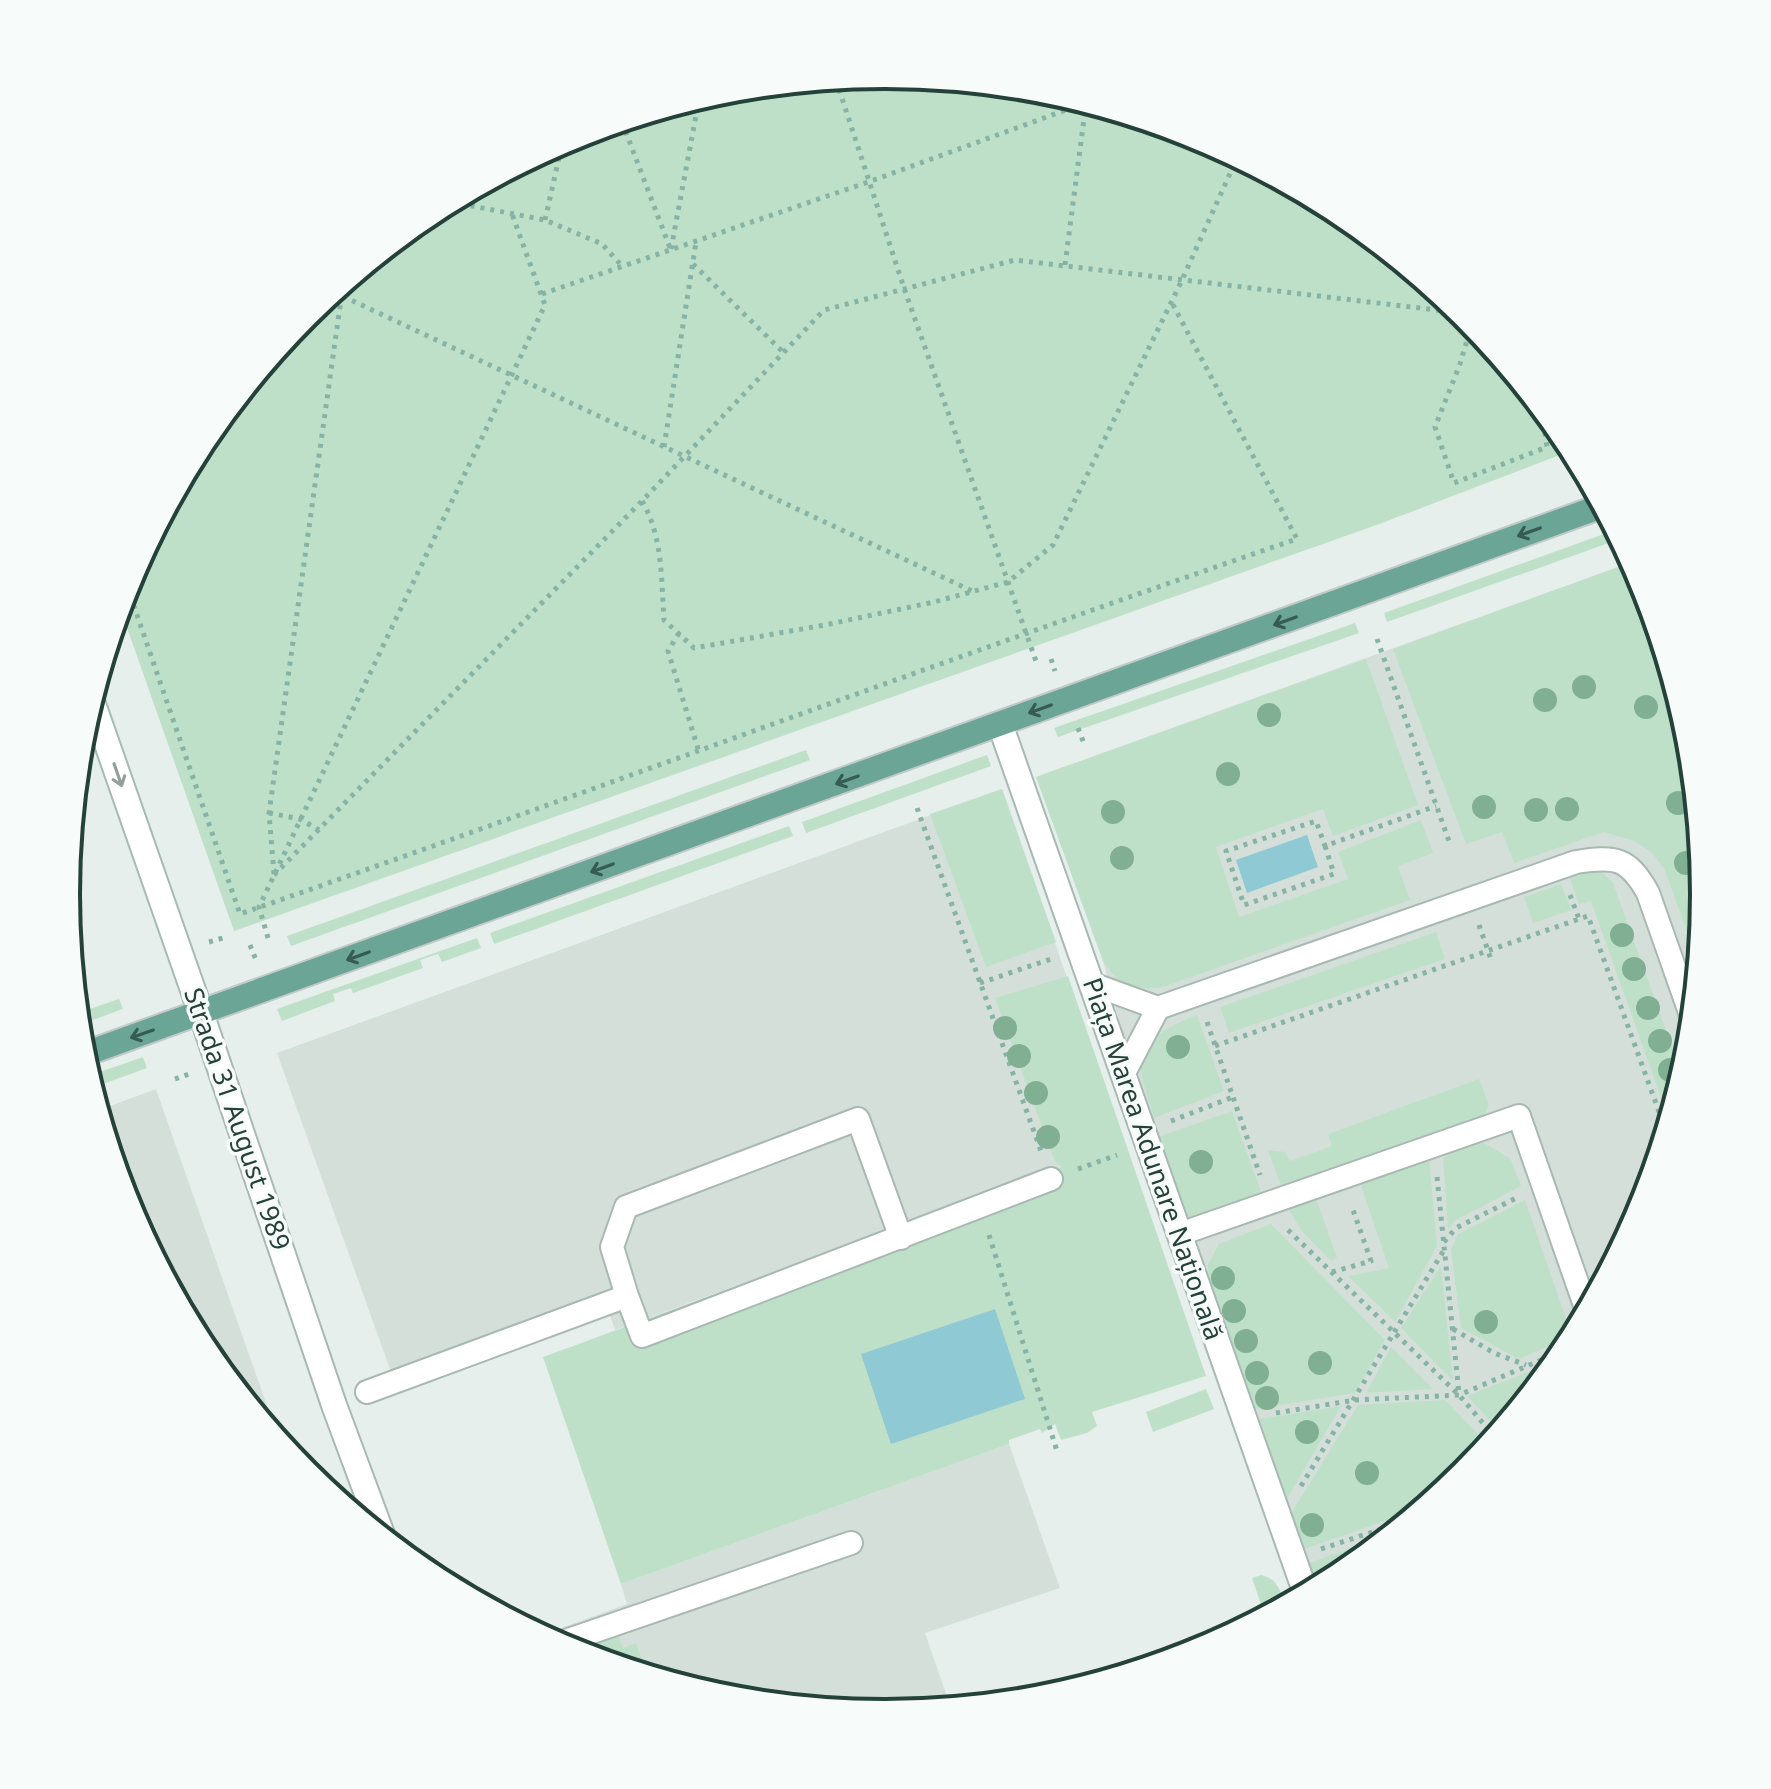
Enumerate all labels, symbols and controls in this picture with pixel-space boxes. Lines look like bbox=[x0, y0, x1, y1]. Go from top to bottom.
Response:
one-way arrow bbox=[1517, 526, 1542, 540]
one-way arrow bbox=[1273, 615, 1297, 629]
one-way arrow bbox=[1028, 703, 1053, 718]
one-way arrow bbox=[111, 762, 126, 787]
one-way arrow bbox=[835, 774, 860, 788]
one-way arrow bbox=[590, 862, 615, 876]
one-way arrow bbox=[346, 950, 370, 964]
street label: Piața Marea Adunare Națională bbox=[1075, 973, 1233, 1345]
street label: Strada 31 August 1989 bbox=[176, 983, 300, 1255]
one-way arrow bbox=[129, 1027, 154, 1042]

